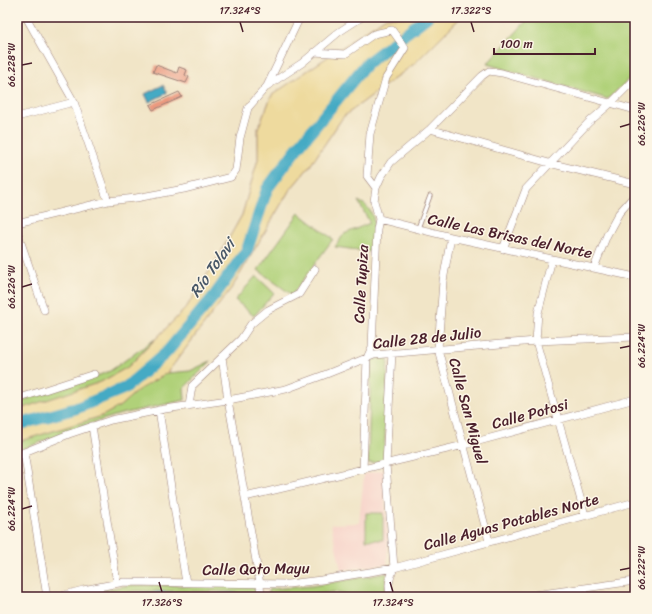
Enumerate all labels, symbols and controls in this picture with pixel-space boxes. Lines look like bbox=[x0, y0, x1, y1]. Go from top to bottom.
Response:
text: 17.324°S bbox=[219, 2, 261, 20]
text: 17.322°S bbox=[451, 2, 492, 20]
scale bar bbox=[494, 30, 595, 56]
text: 100 m bbox=[500, 33, 533, 55]
text: 66.228°W bbox=[3, 43, 21, 87]
text: 66.226°W bbox=[633, 102, 651, 146]
street label: Calle Las Brisas del Norte bbox=[425, 206, 595, 266]
water label: Río Tolavi bbox=[181, 230, 245, 303]
street label: Calle Tupiza bbox=[346, 244, 376, 324]
text: 66.226°W bbox=[3, 265, 21, 309]
street label: Calle 28 de Julio bbox=[372, 319, 483, 357]
text: 66.224°W bbox=[633, 324, 651, 368]
street label: Calle San Miguel bbox=[441, 355, 495, 468]
street label: Calle Potosi bbox=[489, 391, 572, 437]
street label: Calle Aguas Potables Norte bbox=[421, 486, 601, 558]
text: 66.224°W bbox=[3, 487, 21, 531]
text: 66.222°W bbox=[633, 546, 651, 590]
street label: Calle Qoto Mayu bbox=[202, 555, 310, 583]
text: 17.326°S bbox=[142, 594, 183, 612]
text: 17.324°S bbox=[372, 594, 414, 612]

